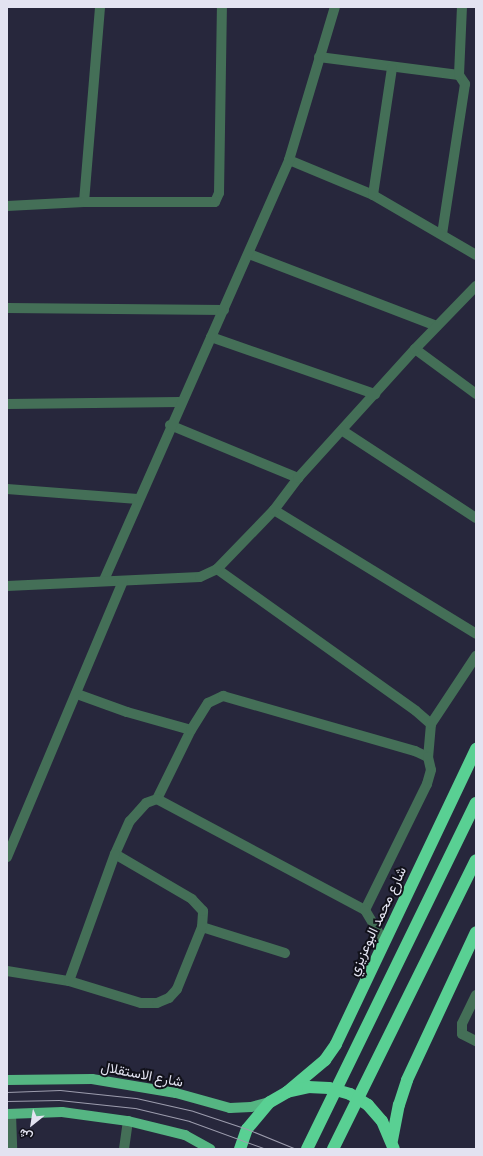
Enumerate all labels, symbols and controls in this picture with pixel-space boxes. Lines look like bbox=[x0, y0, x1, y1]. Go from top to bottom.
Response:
street label: شارع محمد البوعزيزي bbox=[344, 864, 410, 978]
street label: شارع الاستقلال bbox=[99, 1058, 185, 1090]
north arrow bbox=[12, 1104, 52, 1144]
text: ش bbox=[16, 1125, 35, 1145]

